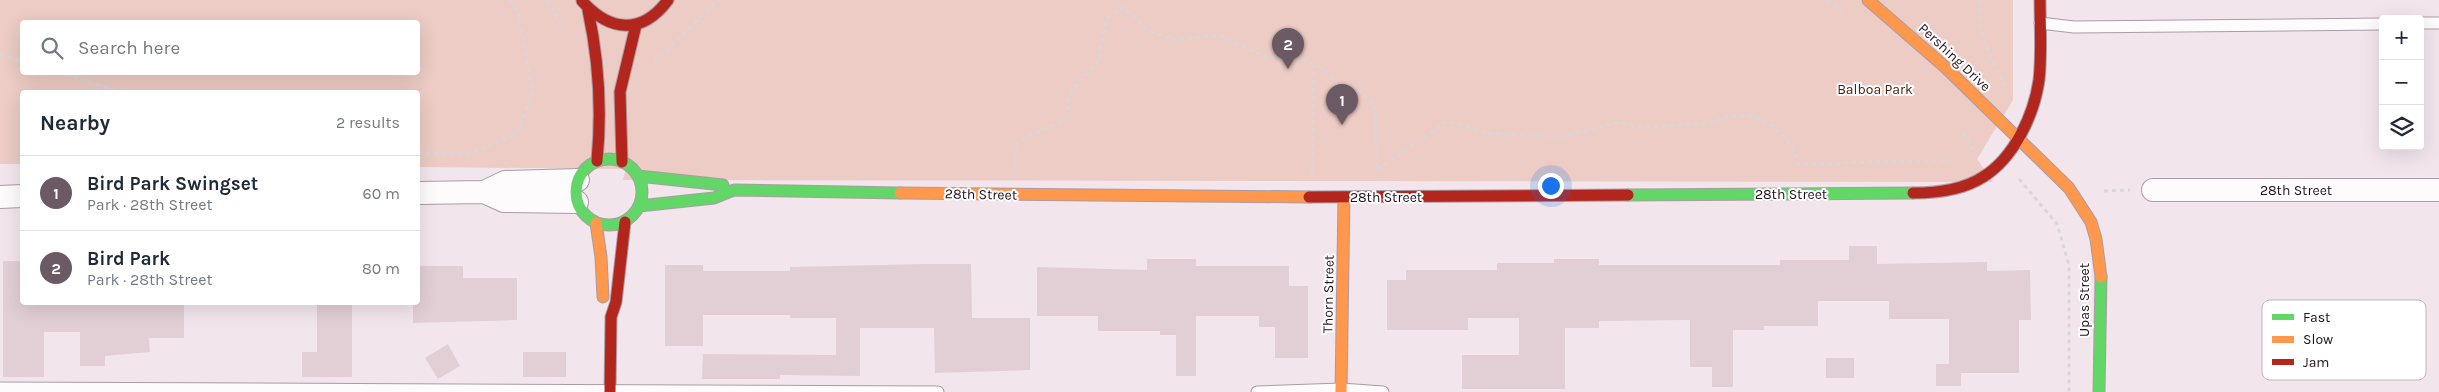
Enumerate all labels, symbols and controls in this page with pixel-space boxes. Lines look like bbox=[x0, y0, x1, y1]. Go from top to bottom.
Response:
map controls bbox=[2379, 15, 2424, 150]
button: + bbox=[2379, 15, 2424, 60]
search box bbox=[20, 20, 420, 75]
street label: Pershing Drive bbox=[1915, 20, 1994, 95]
pin: 2 bbox=[1272, 28, 1304, 69]
icon: search bbox=[38, 34, 66, 62]
text: Search here bbox=[78, 37, 180, 59]
button: − bbox=[2379, 60, 2424, 105]
park label: Balboa Park bbox=[1837, 81, 1913, 98]
pin: 1 bbox=[1326, 84, 1358, 125]
button: layers bbox=[2379, 105, 2424, 150]
text: Nearby bbox=[40, 111, 110, 135]
text: 2 results bbox=[336, 113, 400, 132]
text: Bird Park Swingset bbox=[87, 173, 258, 195]
your location bbox=[1538, 173, 1564, 199]
street label: 28th Street bbox=[2260, 182, 2332, 199]
text: 1 bbox=[53, 184, 59, 203]
text: 60 m bbox=[363, 184, 400, 203]
street label: 28th Street bbox=[945, 185, 1017, 204]
street label: 28th Street bbox=[1755, 186, 1827, 203]
street label: 28th Street bbox=[1350, 189, 1422, 206]
text: Park · 28th Street bbox=[87, 195, 212, 214]
text: Bird Park bbox=[87, 248, 170, 270]
street label: Thorn Street bbox=[1319, 255, 1338, 333]
text: 2 bbox=[51, 259, 61, 278]
text: 80 m bbox=[362, 259, 400, 278]
street label: Upas Street bbox=[2076, 263, 2093, 337]
text: Park · 28th Street bbox=[87, 270, 212, 289]
legend bbox=[2262, 300, 2426, 380]
text: Fast bbox=[2303, 309, 2330, 326]
text: Slow bbox=[2303, 331, 2333, 348]
text: Jam bbox=[2303, 354, 2329, 371]

